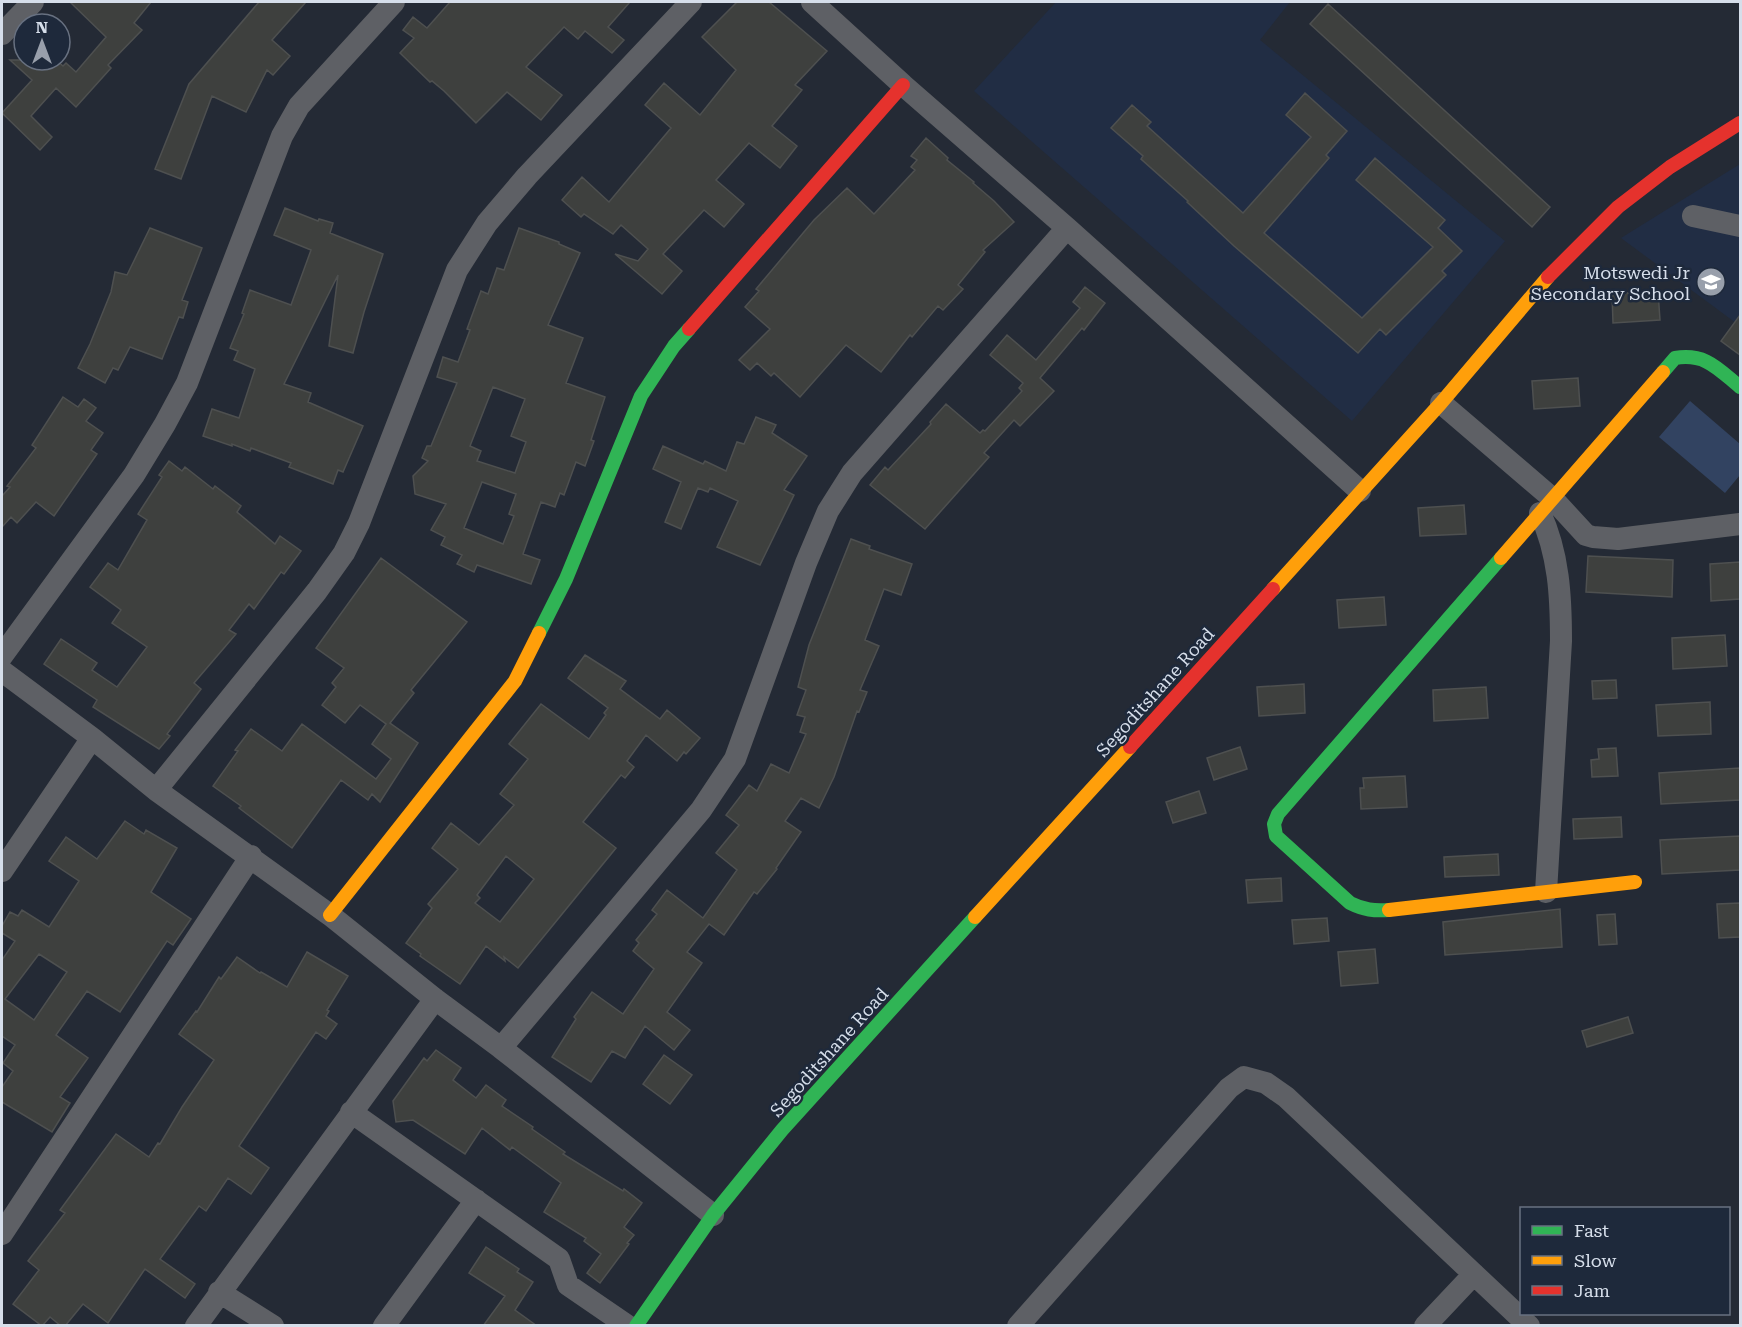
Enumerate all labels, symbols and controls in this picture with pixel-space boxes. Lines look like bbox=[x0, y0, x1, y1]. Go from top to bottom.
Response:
north arrow bbox=[12, 12, 72, 72]
text: N bbox=[36, 18, 48, 37]
place label: Motswedi Jr Secondary School bbox=[1531, 262, 1690, 304]
school or university icon: Motswedi Jr Secondary School bbox=[1695, 266, 1727, 298]
street label: Segoditshane Road bbox=[1092, 623, 1219, 761]
street label: Segoditshane Road bbox=[766, 983, 893, 1121]
legend bbox=[1520, 1207, 1730, 1315]
text: Fast bbox=[1574, 1220, 1609, 1241]
text: Slow bbox=[1574, 1250, 1616, 1271]
text: Jam bbox=[1574, 1280, 1610, 1301]

